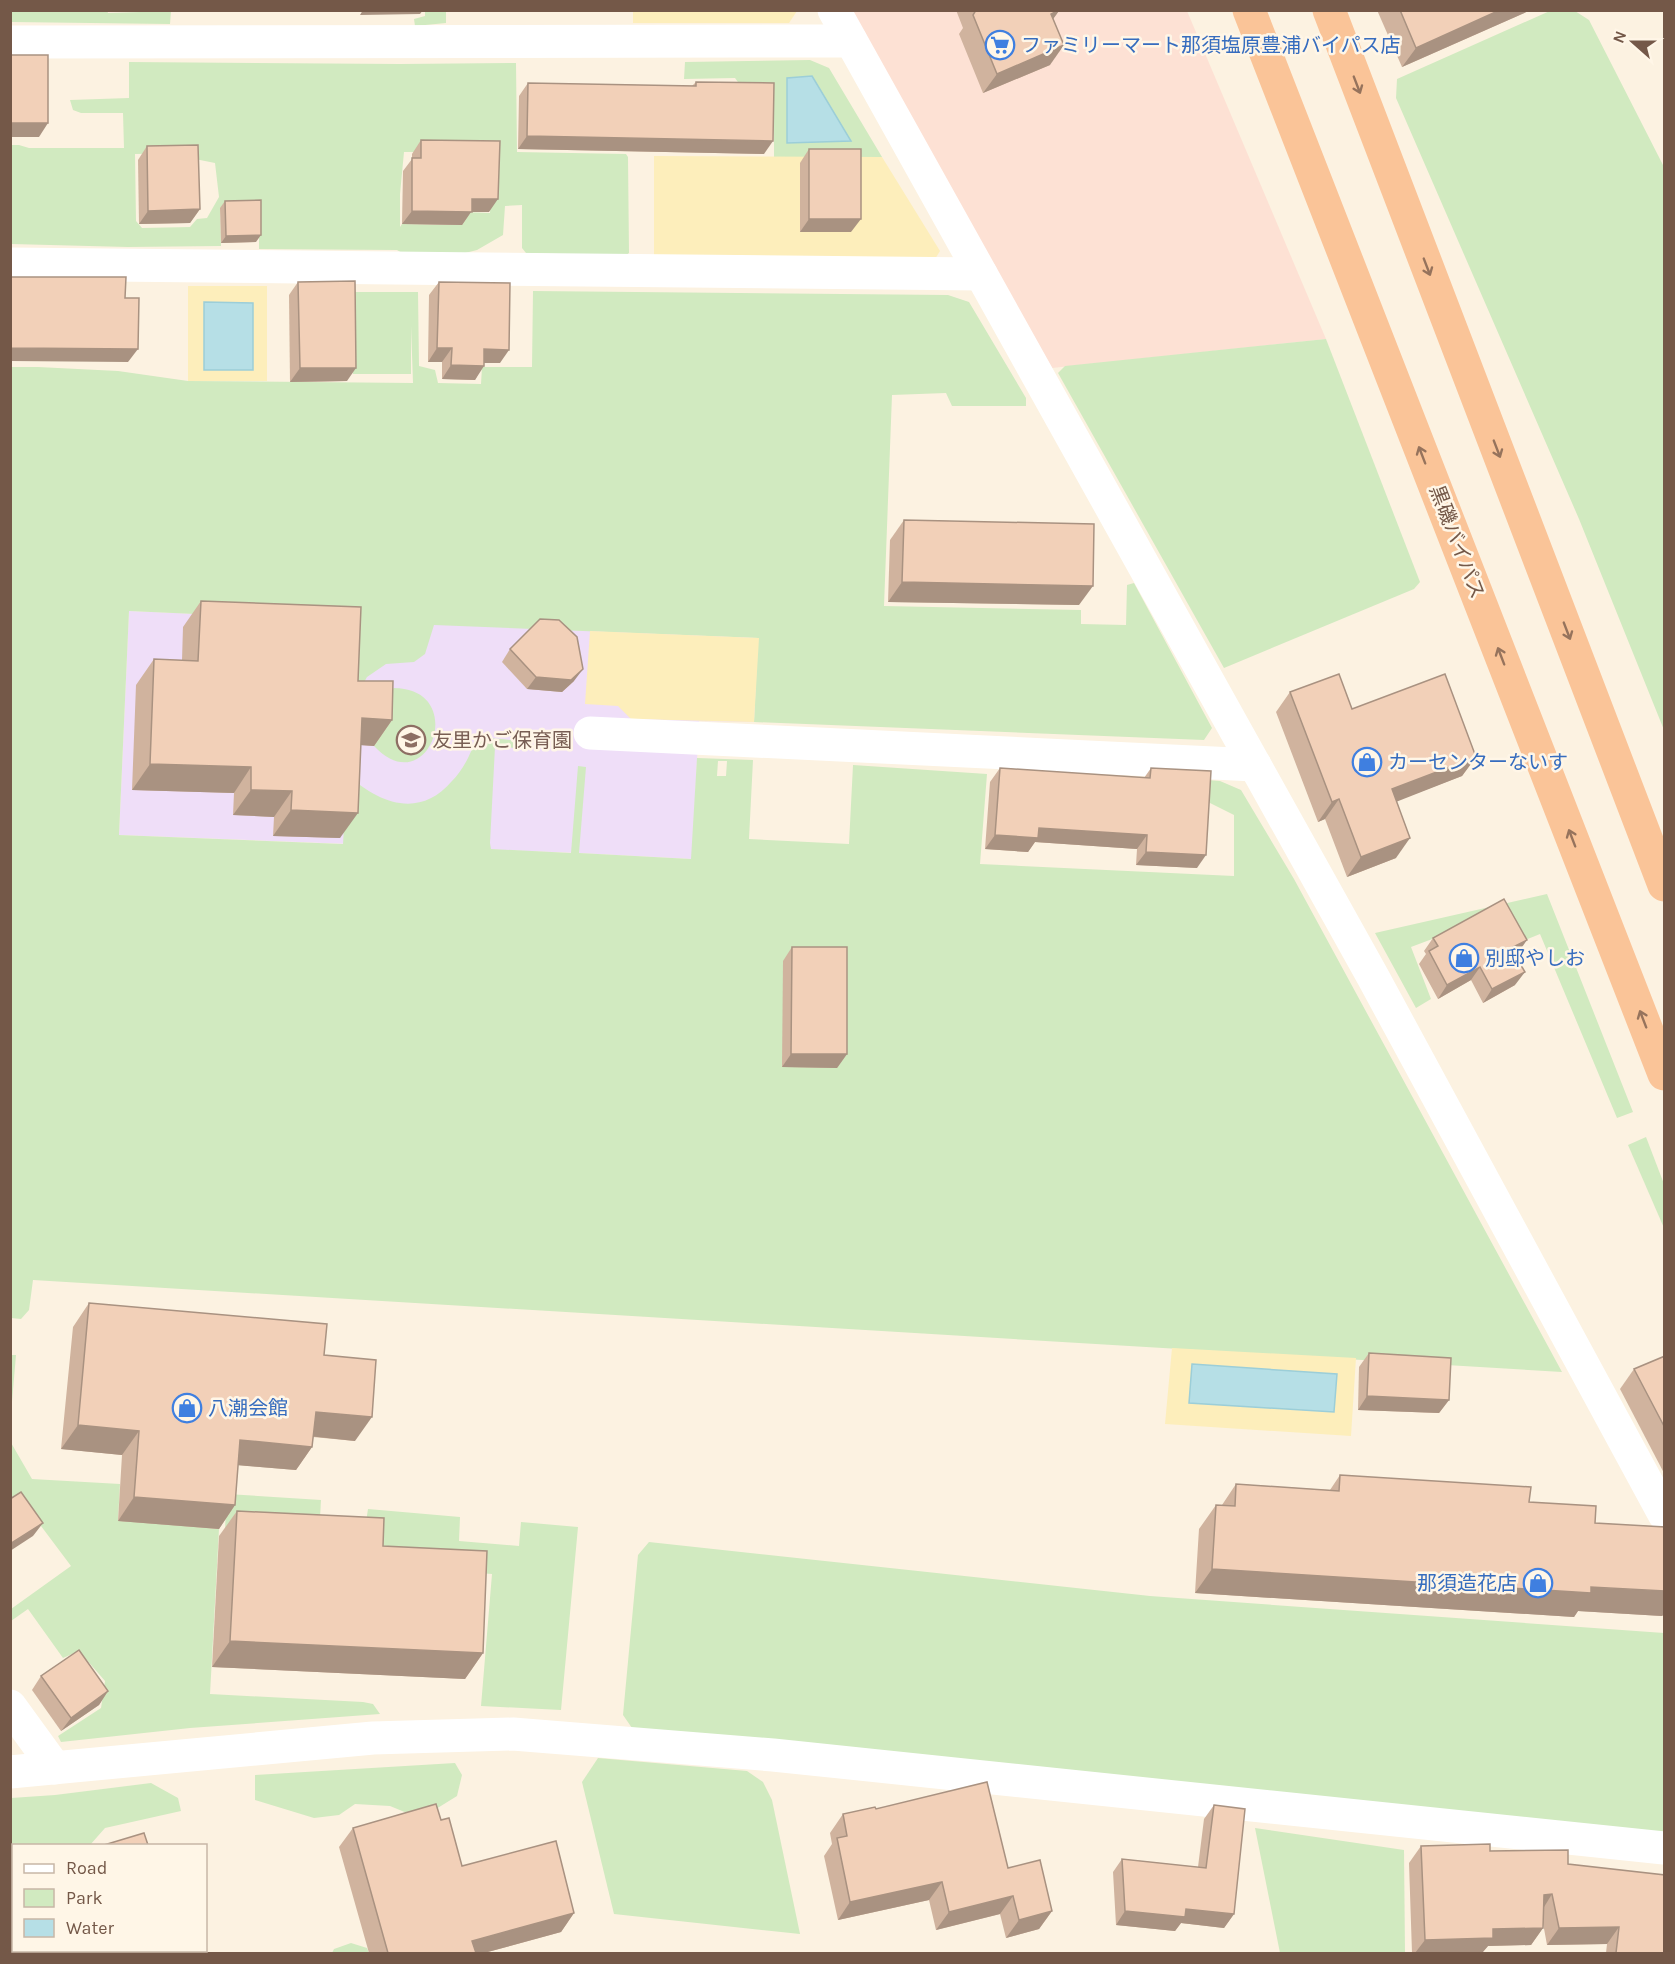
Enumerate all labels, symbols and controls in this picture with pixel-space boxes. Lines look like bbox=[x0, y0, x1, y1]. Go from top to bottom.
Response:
north arrow bbox=[1603, 12, 1663, 72]
text: N bbox=[1609, 28, 1630, 46]
supermarket icon: ファミリーマート那須塩原豊浦バイパス店 bbox=[984, 29, 1016, 61]
place label: ファミリーマート那須塩原豊浦バイパス店 bbox=[1021, 34, 1401, 57]
one-way arrow bbox=[1352, 75, 1363, 94]
one-way arrow bbox=[1422, 257, 1433, 276]
one-way arrow bbox=[1492, 439, 1503, 458]
one-way arrow bbox=[1416, 446, 1427, 465]
street label: 黒磯バイパス bbox=[1425, 482, 1489, 602]
one-way arrow bbox=[1562, 621, 1573, 640]
one-way arrow bbox=[1495, 647, 1506, 666]
school or university icon: 友里かご保育園 bbox=[395, 724, 427, 756]
place label: 友里かご保育園 bbox=[432, 729, 572, 752]
shop icon: カーセンターないす bbox=[1351, 746, 1383, 778]
place label: カーセンターないす bbox=[1388, 751, 1568, 774]
one-way arrow bbox=[1566, 829, 1577, 848]
shop icon: 別邸やしお bbox=[1448, 942, 1480, 974]
place label: 別邸やしお bbox=[1485, 947, 1585, 970]
one-way arrow bbox=[1637, 1011, 1648, 1029]
shop icon: 八潮会館 bbox=[171, 1392, 203, 1424]
place label: 八潮会館 bbox=[208, 1397, 288, 1420]
shop icon: 那須造花店 bbox=[1522, 1567, 1554, 1599]
place label: 那須造花店 bbox=[1417, 1572, 1517, 1595]
legend bbox=[12, 1844, 207, 1952]
text: Road bbox=[66, 1857, 107, 1879]
text: Park bbox=[66, 1887, 103, 1909]
text: Water bbox=[66, 1917, 114, 1939]

